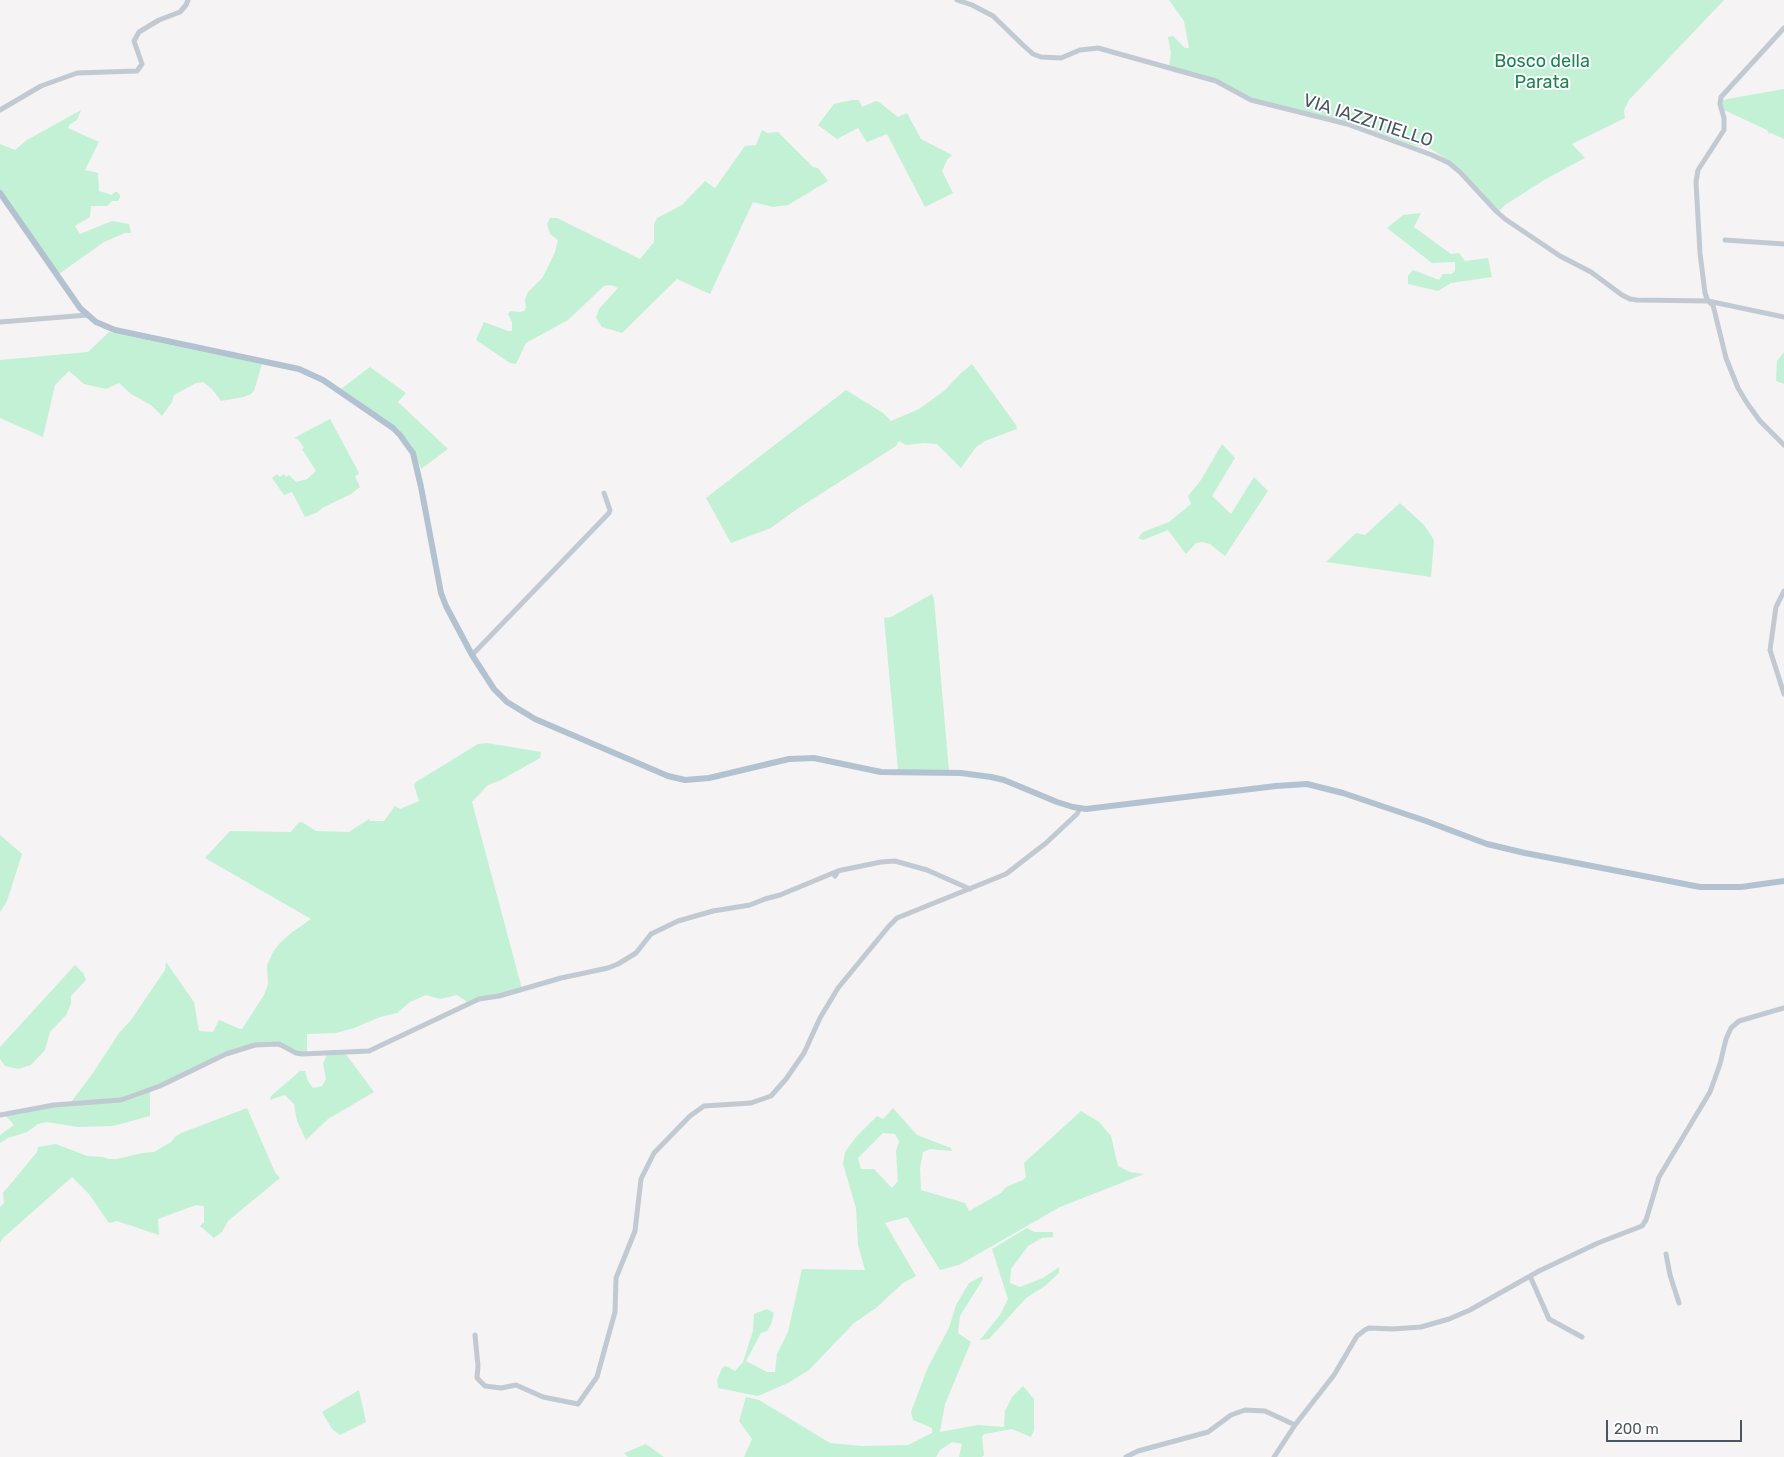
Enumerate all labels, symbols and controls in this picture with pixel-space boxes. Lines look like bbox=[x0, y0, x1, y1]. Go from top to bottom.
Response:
park label: Bosco della Parata bbox=[1494, 51, 1590, 94]
street label: VIA IAZZITIELLO bbox=[1300, 90, 1436, 152]
scale bar bbox=[1609, 1410, 1745, 1442]
text: 200 m bbox=[1614, 1420, 1659, 1438]

